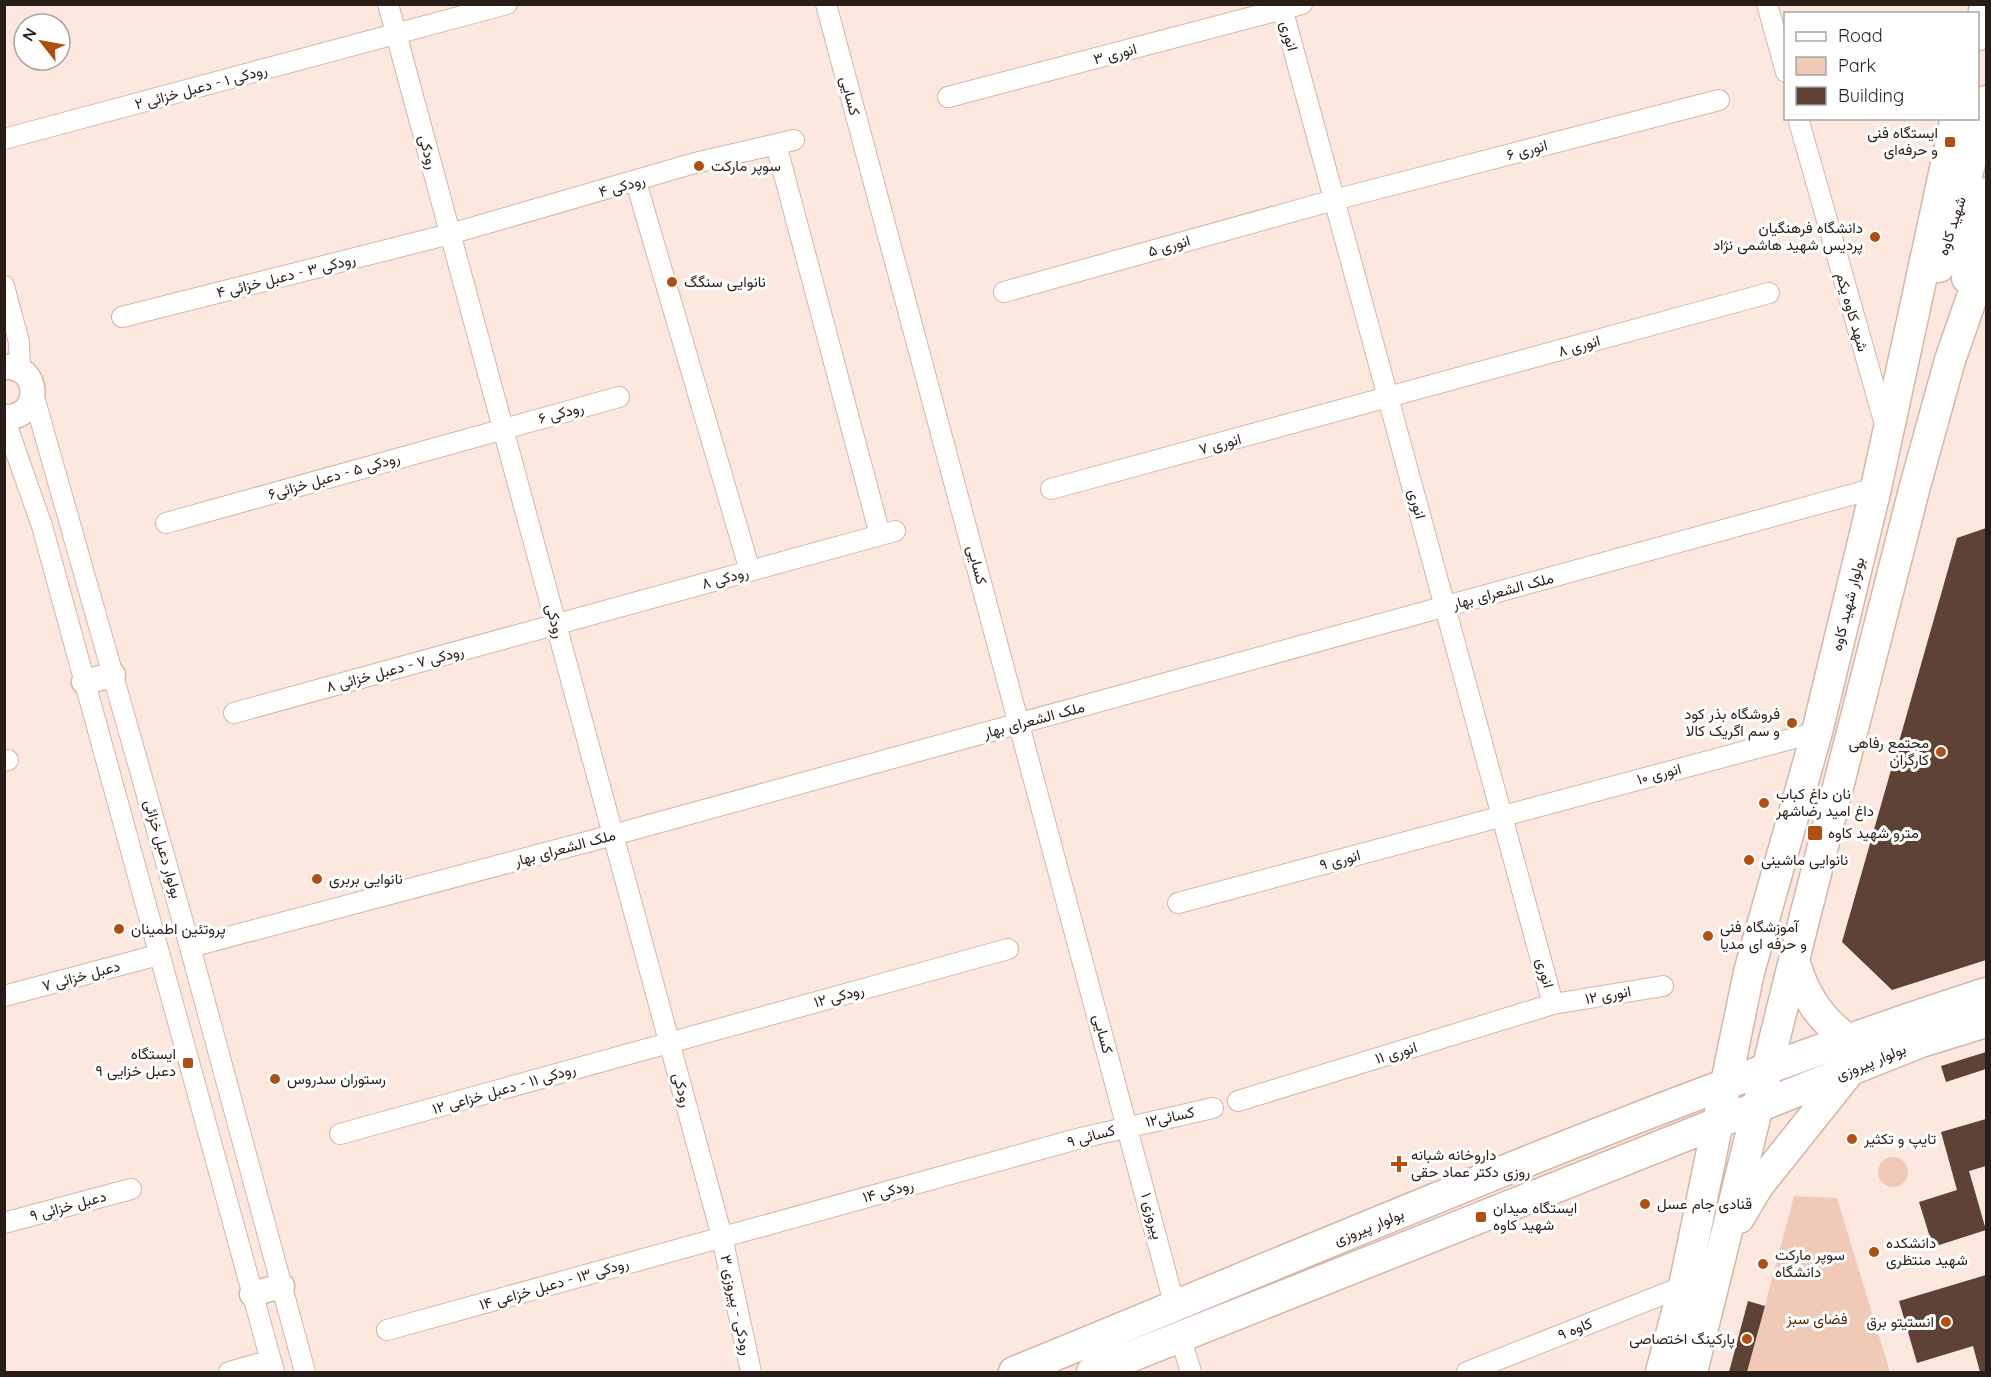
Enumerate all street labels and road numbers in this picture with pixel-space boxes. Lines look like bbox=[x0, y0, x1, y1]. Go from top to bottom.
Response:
street label: انوری bbox=[1275, 19, 1303, 53]
street label: انوری ۳ bbox=[1091, 39, 1139, 69]
street label: رودکی ۱ - دعبل خزائی ۲ bbox=[133, 60, 269, 114]
street label: کسایی bbox=[835, 74, 865, 118]
street label: رودکی bbox=[414, 133, 442, 171]
street label: انوری ۶ bbox=[1504, 135, 1550, 165]
street label: رودکی ۴ bbox=[596, 170, 648, 202]
street label: شهید کاوه bbox=[1933, 194, 1970, 258]
street label: انوری ۵ bbox=[1146, 230, 1192, 262]
street label: رودکی ۳ - دعبل خزائی ۴ bbox=[214, 249, 358, 303]
street label: شهد کاوه یکم bbox=[1831, 270, 1873, 354]
street label: انوری ۸ bbox=[1556, 330, 1602, 362]
street label: رودکی ۶ bbox=[536, 397, 586, 429]
street label: انوری ۷ bbox=[1197, 429, 1243, 459]
street label: رودکی ۵ - دعبل خزائی۶ bbox=[266, 448, 402, 504]
street label: انوری bbox=[1403, 487, 1431, 521]
street label: کسایی bbox=[962, 543, 992, 587]
street label: بولوار شهید کاوه bbox=[1827, 555, 1868, 653]
street label: رودکی ۸ bbox=[699, 562, 751, 594]
street label: ملک الشعرای بهار bbox=[1449, 568, 1556, 614]
street label: رودکی bbox=[541, 602, 569, 640]
street label: رودکی ۷ - دعبل خزائی ۸ bbox=[324, 641, 466, 697]
street label: ملک الشعرای بهار bbox=[980, 697, 1087, 743]
street label: انوری ۱۰ bbox=[1635, 759, 1683, 789]
street label: بولوار دعبل خزائی bbox=[139, 797, 187, 901]
street label: ملک الشعرای بهار bbox=[511, 825, 618, 871]
street label: انوری ۹ bbox=[1317, 845, 1363, 875]
street label: دعبل خزائی ۷ bbox=[40, 956, 122, 996]
street label: انوری bbox=[1531, 956, 1559, 990]
street label: رودکی ۱۲ bbox=[812, 980, 866, 1012]
street label: انوری ۱۲ bbox=[1583, 981, 1633, 1009]
street label: کسایی bbox=[1088, 1012, 1118, 1056]
street label: انوری ۱۱ bbox=[1373, 1037, 1419, 1069]
street label: بولوار پیروزی bbox=[1833, 1039, 1909, 1085]
street label: رودکی ۱۱ - دعبل خزاعی ۱۲ bbox=[430, 1059, 578, 1119]
street label: رودکی bbox=[668, 1071, 696, 1109]
street label: کسائی۱۲ bbox=[1144, 1102, 1197, 1132]
street label: کسائی ۹ bbox=[1065, 1120, 1118, 1152]
street label: رودکی ۱۴ bbox=[860, 1175, 916, 1207]
street label: دعبل خزائی ۹ bbox=[28, 1186, 108, 1226]
street label: پیروزی ۱ bbox=[1136, 1190, 1168, 1242]
street label: بولوار پیروزی bbox=[1331, 1204, 1407, 1250]
street label: رودکی ۱۳ - دعبل خزاعی ۱۴ bbox=[477, 1253, 631, 1315]
street label: رودکی - پیروزی ۳ bbox=[716, 1253, 756, 1357]
street label: کاوه ۹ bbox=[1555, 1313, 1595, 1344]

